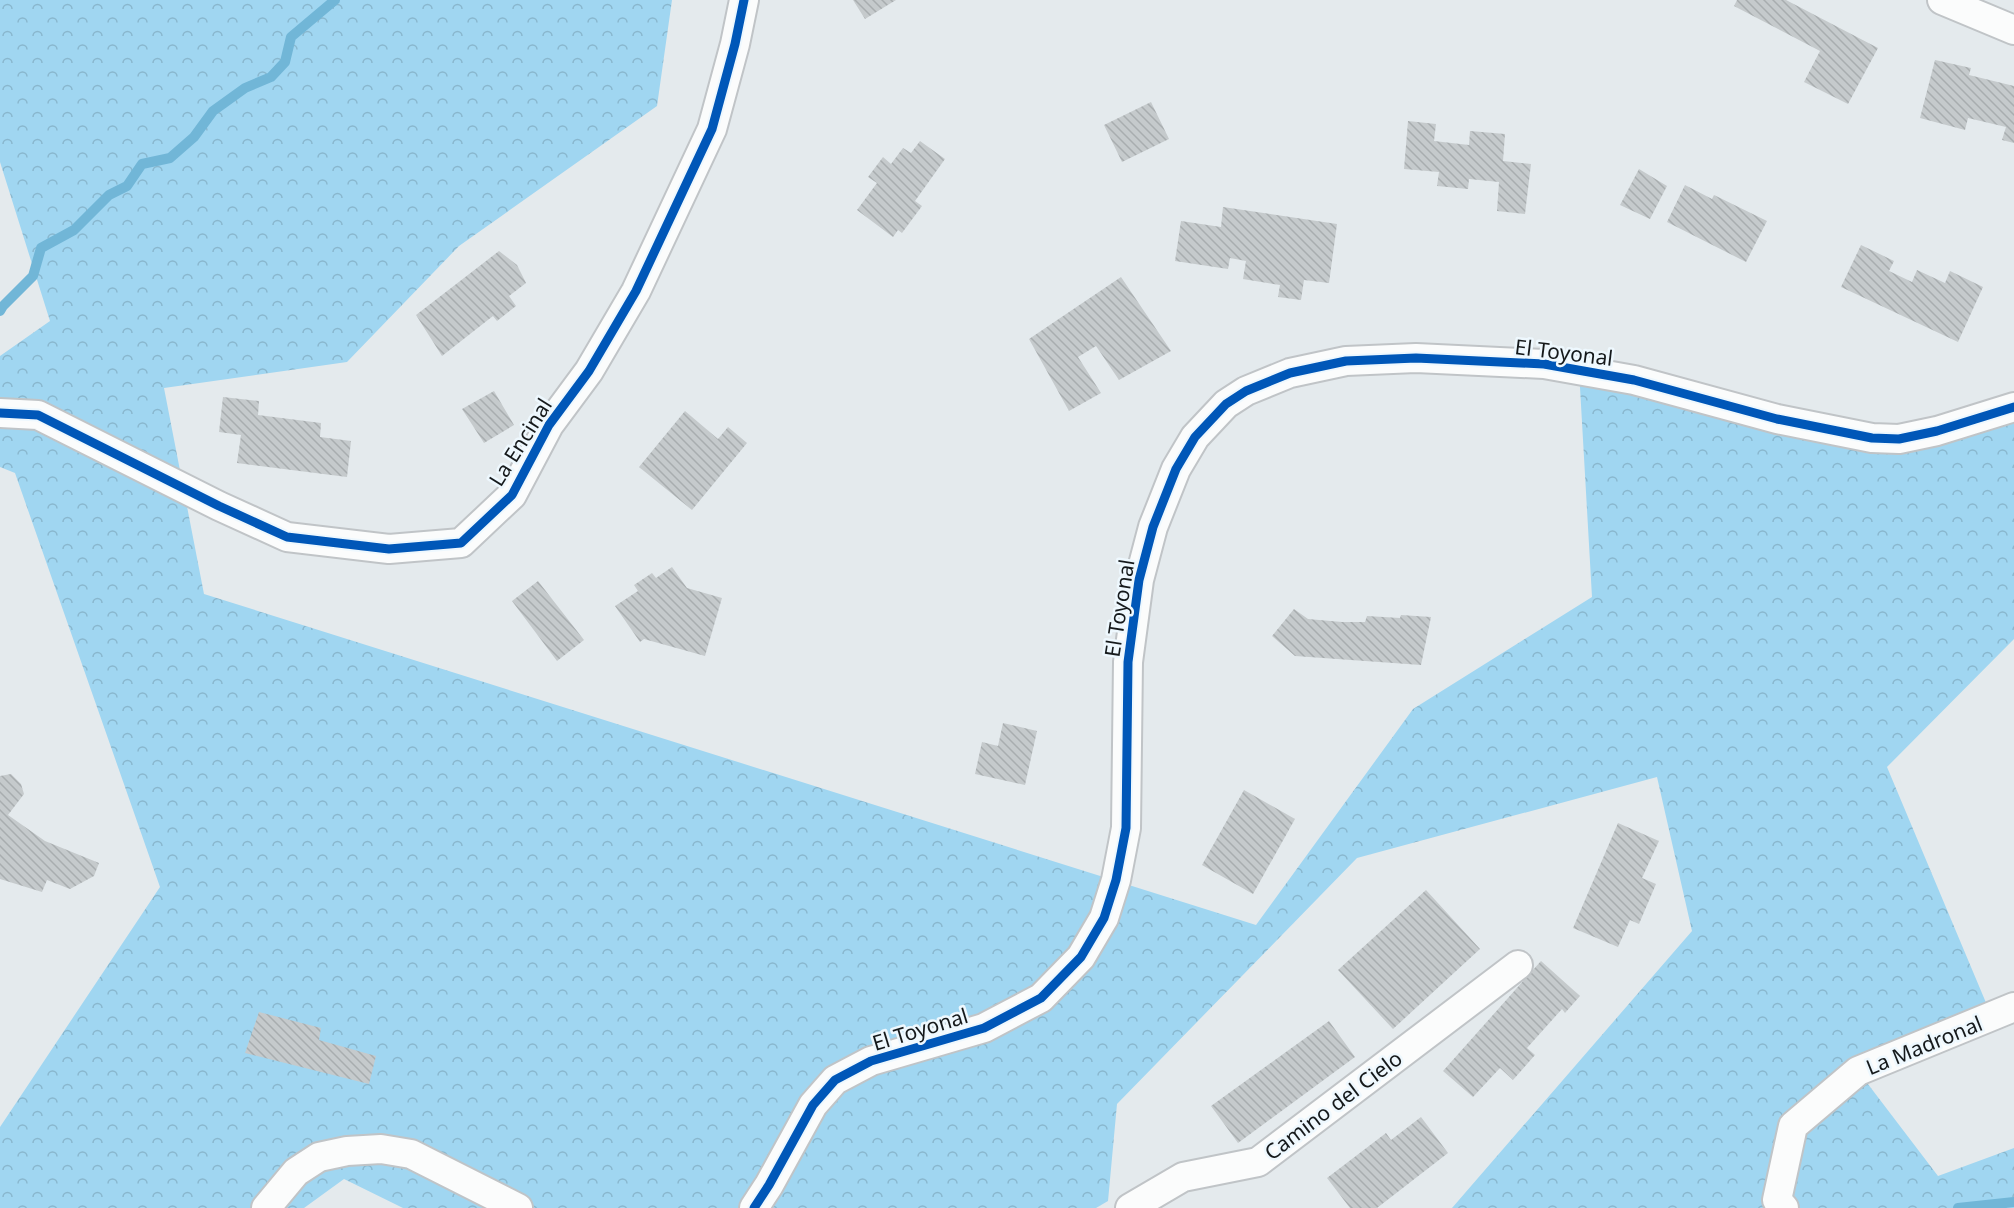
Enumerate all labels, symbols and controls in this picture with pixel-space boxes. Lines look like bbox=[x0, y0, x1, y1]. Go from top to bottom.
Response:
street label: El Toyonal bbox=[1513, 332, 1615, 372]
street label: La Encinal bbox=[482, 393, 558, 491]
street label: El Toyonal bbox=[1097, 557, 1141, 659]
street label: El Toyonal bbox=[869, 1001, 971, 1057]
street label: La Madronal bbox=[1862, 1009, 1986, 1081]
street label: Camino del Cielo bbox=[1258, 1044, 1408, 1166]

